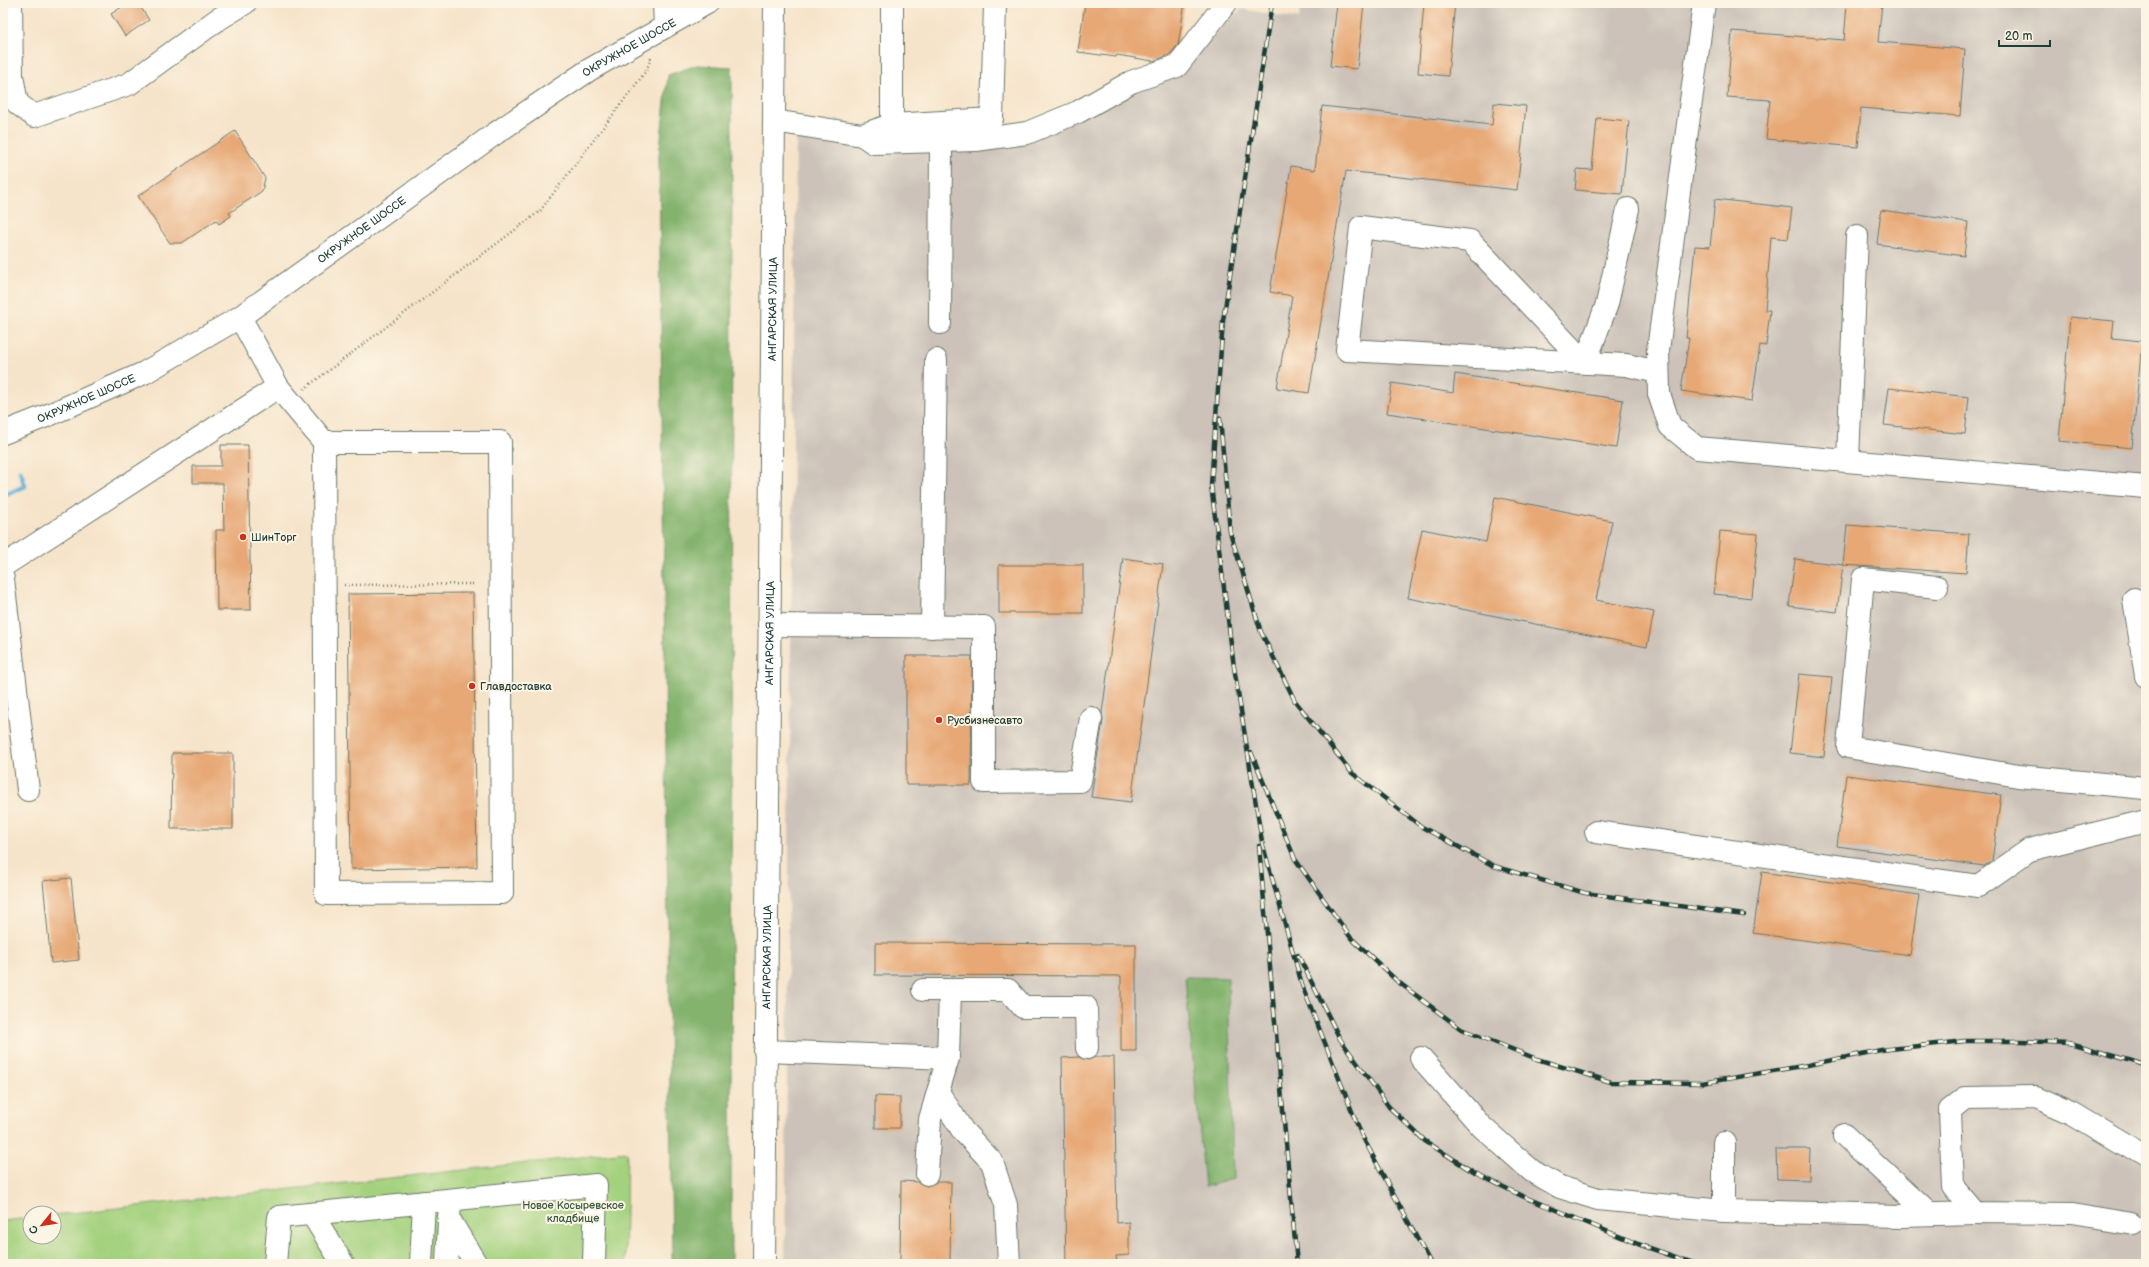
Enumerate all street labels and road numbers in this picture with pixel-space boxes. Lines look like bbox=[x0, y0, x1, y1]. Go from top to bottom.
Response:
street label: ОКРУЖНОЕ ШОССЕ bbox=[580, 16, 678, 80]
street label: ОКРУЖНОЕ ШОССЕ bbox=[315, 194, 408, 266]
street label: АНГАРСКАЯ УЛИЦА bbox=[766, 257, 780, 362]
street label: ОКРУЖНОЕ ШОССЕ bbox=[35, 372, 137, 426]
street label: АНГАРСКАЯ УЛИЦА bbox=[763, 581, 777, 686]
street label: АНГАРСКАЯ УЛИЦА bbox=[760, 905, 774, 1010]

